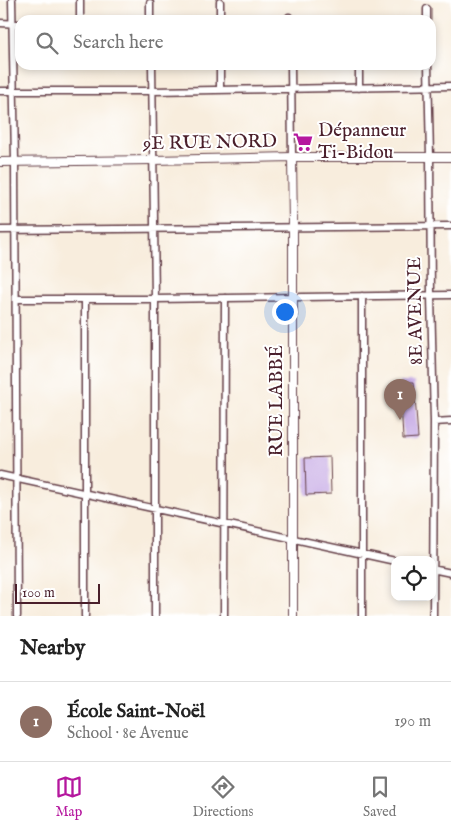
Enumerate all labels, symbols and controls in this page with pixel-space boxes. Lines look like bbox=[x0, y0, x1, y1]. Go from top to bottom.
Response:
search box bbox=[15, 15, 436, 70]
icon: search bbox=[33, 29, 61, 57]
text: Search here bbox=[73, 31, 164, 55]
place label: Dépanneur Ti-Bidou bbox=[318, 119, 406, 165]
street label: 9E RUE NORD bbox=[142, 130, 277, 156]
supermarket icon: Dépanneur Ti-Bidou bbox=[292, 131, 314, 153]
street label: 8E AVENUE bbox=[403, 257, 429, 365]
your location bbox=[272, 299, 298, 325]
street label: RUE LABBÉ bbox=[264, 345, 289, 457]
pin: 1 bbox=[384, 379, 416, 420]
map controls bbox=[391, 556, 436, 601]
button: locate bbox=[391, 556, 436, 601]
scale bar bbox=[15, 581, 100, 604]
text: 100 m bbox=[22, 584, 55, 602]
text: Nearby bbox=[20, 635, 85, 662]
text: École Saint-Noël bbox=[67, 700, 205, 724]
text: 1 bbox=[33, 712, 39, 732]
text: 190 m bbox=[394, 712, 431, 732]
text: School · 8e Avenue bbox=[67, 724, 189, 744]
tab: Map bbox=[55, 773, 83, 821]
tab: Directions bbox=[192, 773, 253, 821]
tab: Saved bbox=[363, 773, 396, 821]

